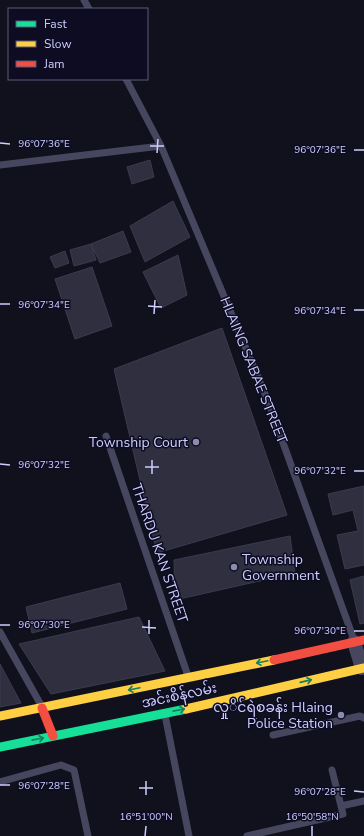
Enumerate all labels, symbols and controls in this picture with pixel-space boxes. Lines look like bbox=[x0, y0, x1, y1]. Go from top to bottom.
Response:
legend bbox=[8, 8, 148, 80]
text: Fast bbox=[44, 16, 67, 32]
text: Slow bbox=[44, 36, 72, 52]
text: Jam bbox=[43, 56, 65, 72]
text: 96°07'36"E bbox=[18, 137, 70, 151]
text: 96°07'36"E bbox=[294, 143, 346, 157]
street label: HLAING SABAE STREET bbox=[215, 294, 292, 447]
text: 96°07'34"E bbox=[18, 298, 70, 312]
text: 96°07'34"E bbox=[294, 304, 346, 318]
place label: Township Court bbox=[89, 433, 188, 452]
marker: Township Court bbox=[191, 437, 201, 447]
text: 96°07'32"E bbox=[18, 458, 70, 472]
text: 96°07'32"E bbox=[294, 464, 346, 478]
street label: THARDU KAN STREET bbox=[127, 481, 192, 626]
place label: Township Government bbox=[242, 550, 320, 585]
marker: Township Government bbox=[229, 562, 239, 572]
text: 96°07'30"E bbox=[18, 618, 70, 632]
text: 96°07'30"E bbox=[294, 624, 346, 638]
one-way arrow bbox=[256, 658, 269, 666]
street label: အင်းစိန်လမ်း bbox=[140, 677, 219, 715]
one-way arrow bbox=[299, 677, 312, 684]
one-way arrow bbox=[128, 685, 141, 693]
place label: လှုိင်ရဲစခန်း Hlaing Police Station bbox=[213, 697, 333, 733]
one-way arrow bbox=[172, 706, 185, 714]
marker: လှုိင်ရဲစခန်း Hlaing Police Station bbox=[336, 710, 346, 720]
one-way arrow bbox=[31, 734, 44, 742]
text: 96°07'28"E bbox=[18, 779, 70, 793]
text: 96°07'28"E bbox=[294, 785, 346, 799]
text: 16°51'00"N bbox=[119, 810, 173, 824]
text: 16°50'58"N bbox=[285, 810, 339, 824]

